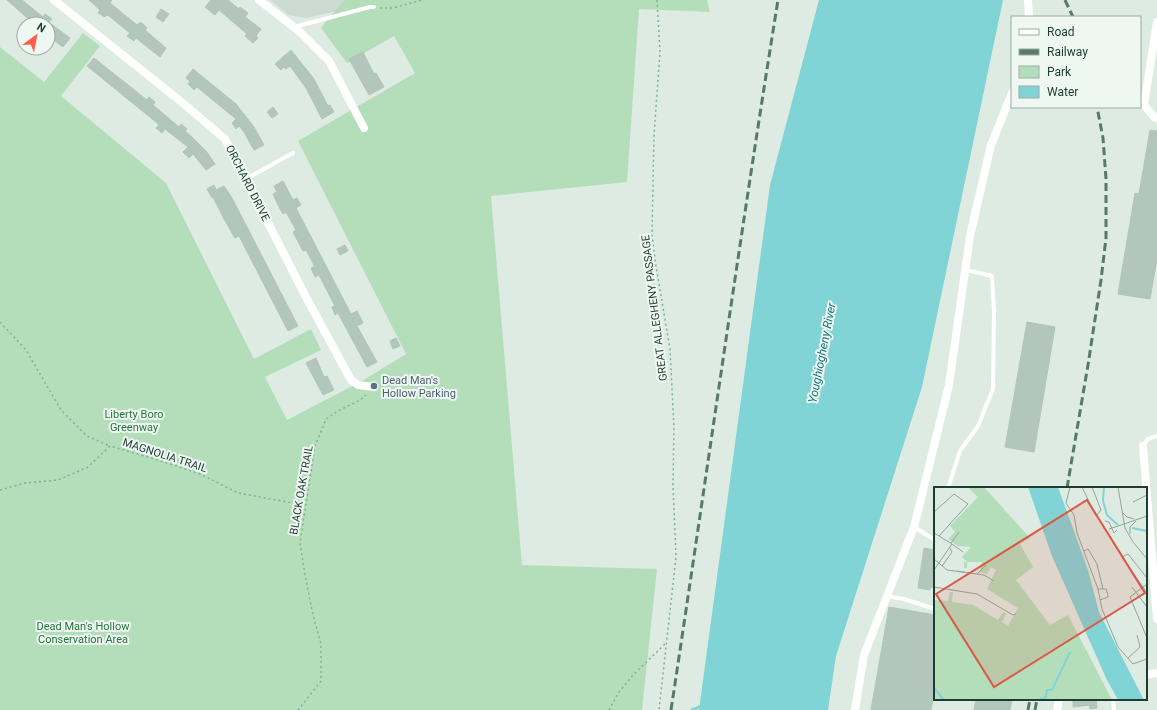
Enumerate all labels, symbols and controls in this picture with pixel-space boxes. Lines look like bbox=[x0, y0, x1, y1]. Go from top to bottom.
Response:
north arrow bbox=[16, 16, 56, 56]
legend bbox=[1011, 16, 1141, 108]
text: N bbox=[34, 20, 48, 36]
text: Road bbox=[1047, 25, 1075, 39]
text: Railway bbox=[1047, 45, 1088, 59]
text: Park bbox=[1047, 65, 1072, 79]
text: Water bbox=[1047, 85, 1078, 99]
street label: ORCHARD DRIVE bbox=[223, 143, 272, 223]
street label: GREAT ALLEGHENY PASSAGE bbox=[639, 234, 670, 382]
water label: Youghiogheny River bbox=[805, 301, 839, 404]
place label: Dead Man's Hollow Parking bbox=[382, 374, 456, 400]
marker: Dead Man's Hollow Parking bbox=[369, 381, 379, 391]
park label: Liberty Boro Greenway bbox=[104, 408, 164, 434]
street label: MAGNOLIA TRAIL bbox=[121, 436, 209, 475]
street label: BLACK OAK TRAIL bbox=[287, 444, 316, 536]
inset map bbox=[934, 487, 1147, 700]
park label: Dead Man's Hollow Conservation Area bbox=[37, 620, 130, 646]

